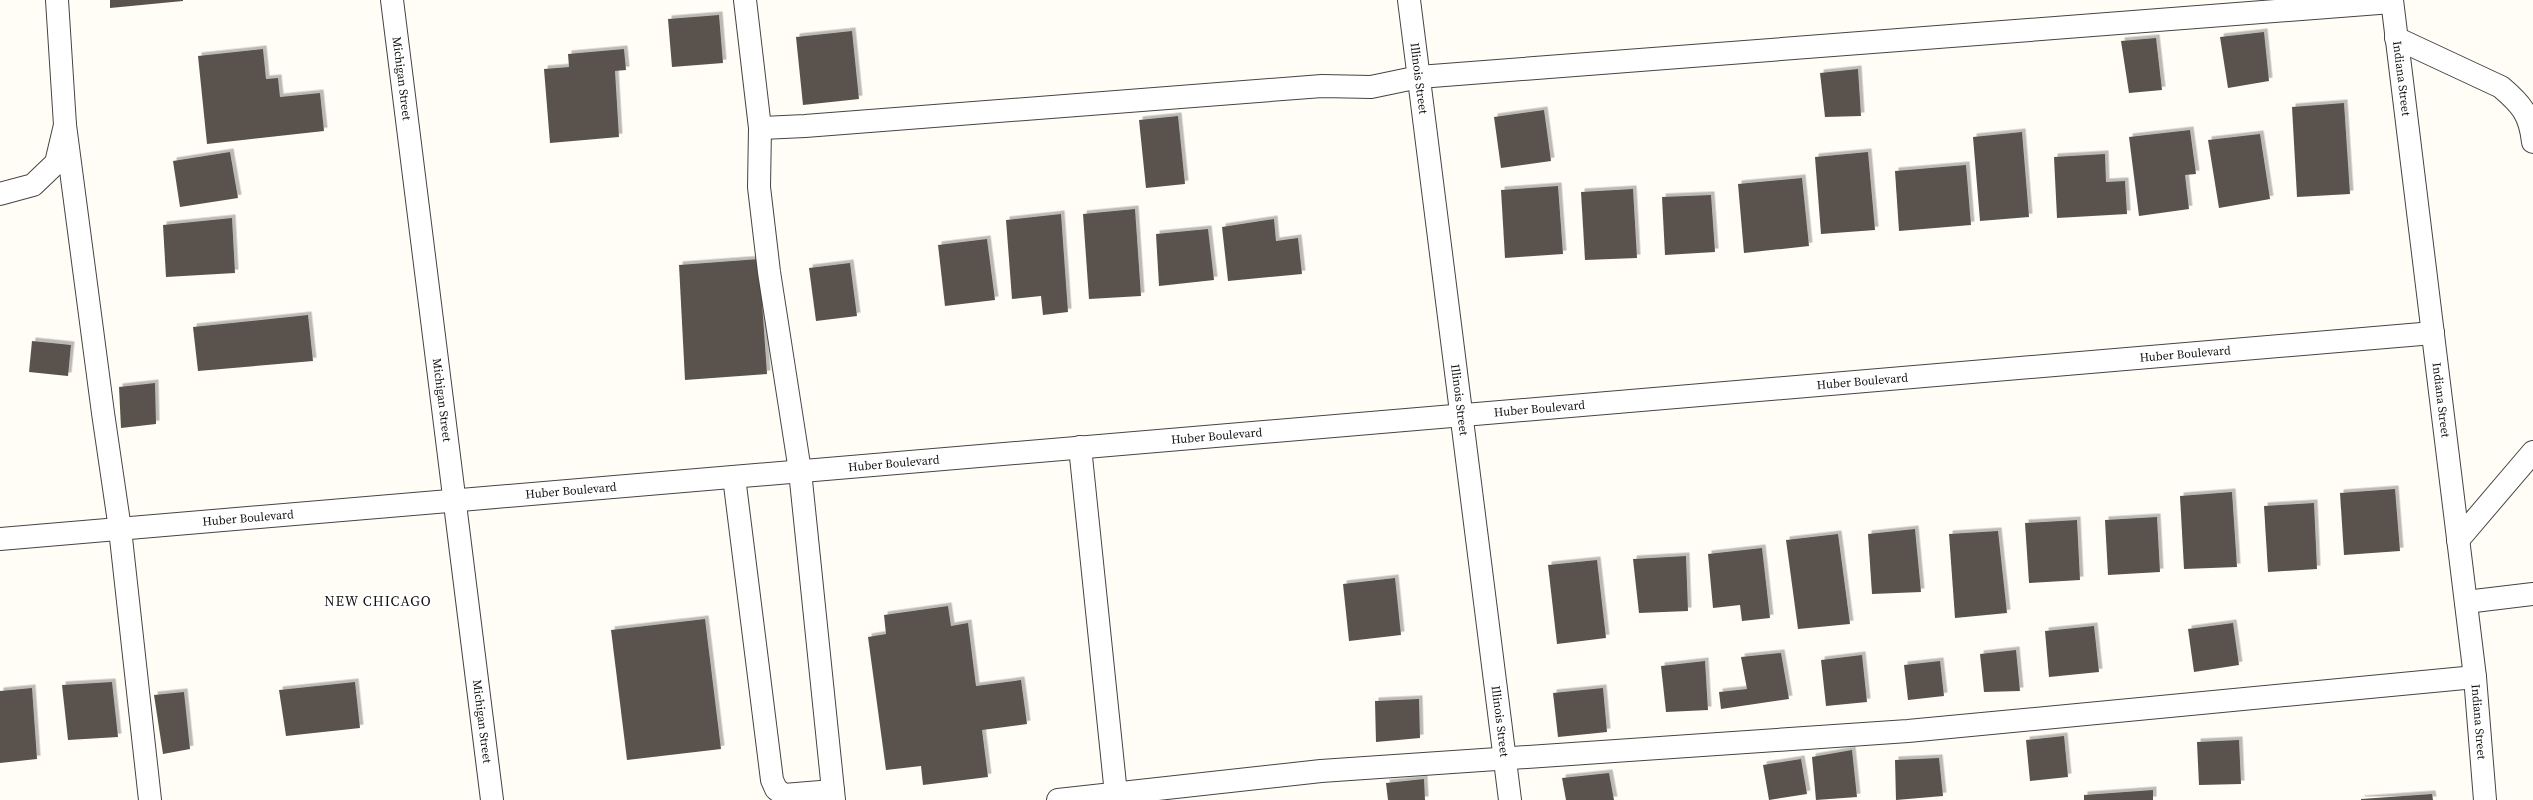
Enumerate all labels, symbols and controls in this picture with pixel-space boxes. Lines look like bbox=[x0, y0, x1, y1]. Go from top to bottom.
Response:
street label: Michigan Street bbox=[389, 36, 415, 121]
street label: Indiana Street bbox=[2389, 40, 2414, 117]
street label: Illinois Street bbox=[1406, 42, 1431, 115]
street label: Huber Boulevard bbox=[2139, 342, 2232, 366]
street label: Michigan Street bbox=[429, 357, 455, 443]
street label: Indiana Street bbox=[2429, 362, 2454, 439]
street label: Illinois Street bbox=[1447, 363, 1472, 436]
street label: Huber Boulevard bbox=[1816, 369, 1909, 393]
street label: Huber Boulevard bbox=[1493, 397, 1586, 420]
street label: Huber Boulevard bbox=[1170, 424, 1263, 448]
street label: Huber Boulevard bbox=[848, 451, 940, 475]
street label: Huber Boulevard bbox=[525, 479, 617, 502]
street label: Huber Boulevard bbox=[202, 506, 295, 530]
district label: NEW CHICAGO bbox=[324, 591, 432, 611]
street label: Michigan Street bbox=[469, 679, 495, 764]
street label: Indiana Street bbox=[2468, 684, 2490, 760]
street label: Illinois Street bbox=[1488, 685, 1513, 758]

